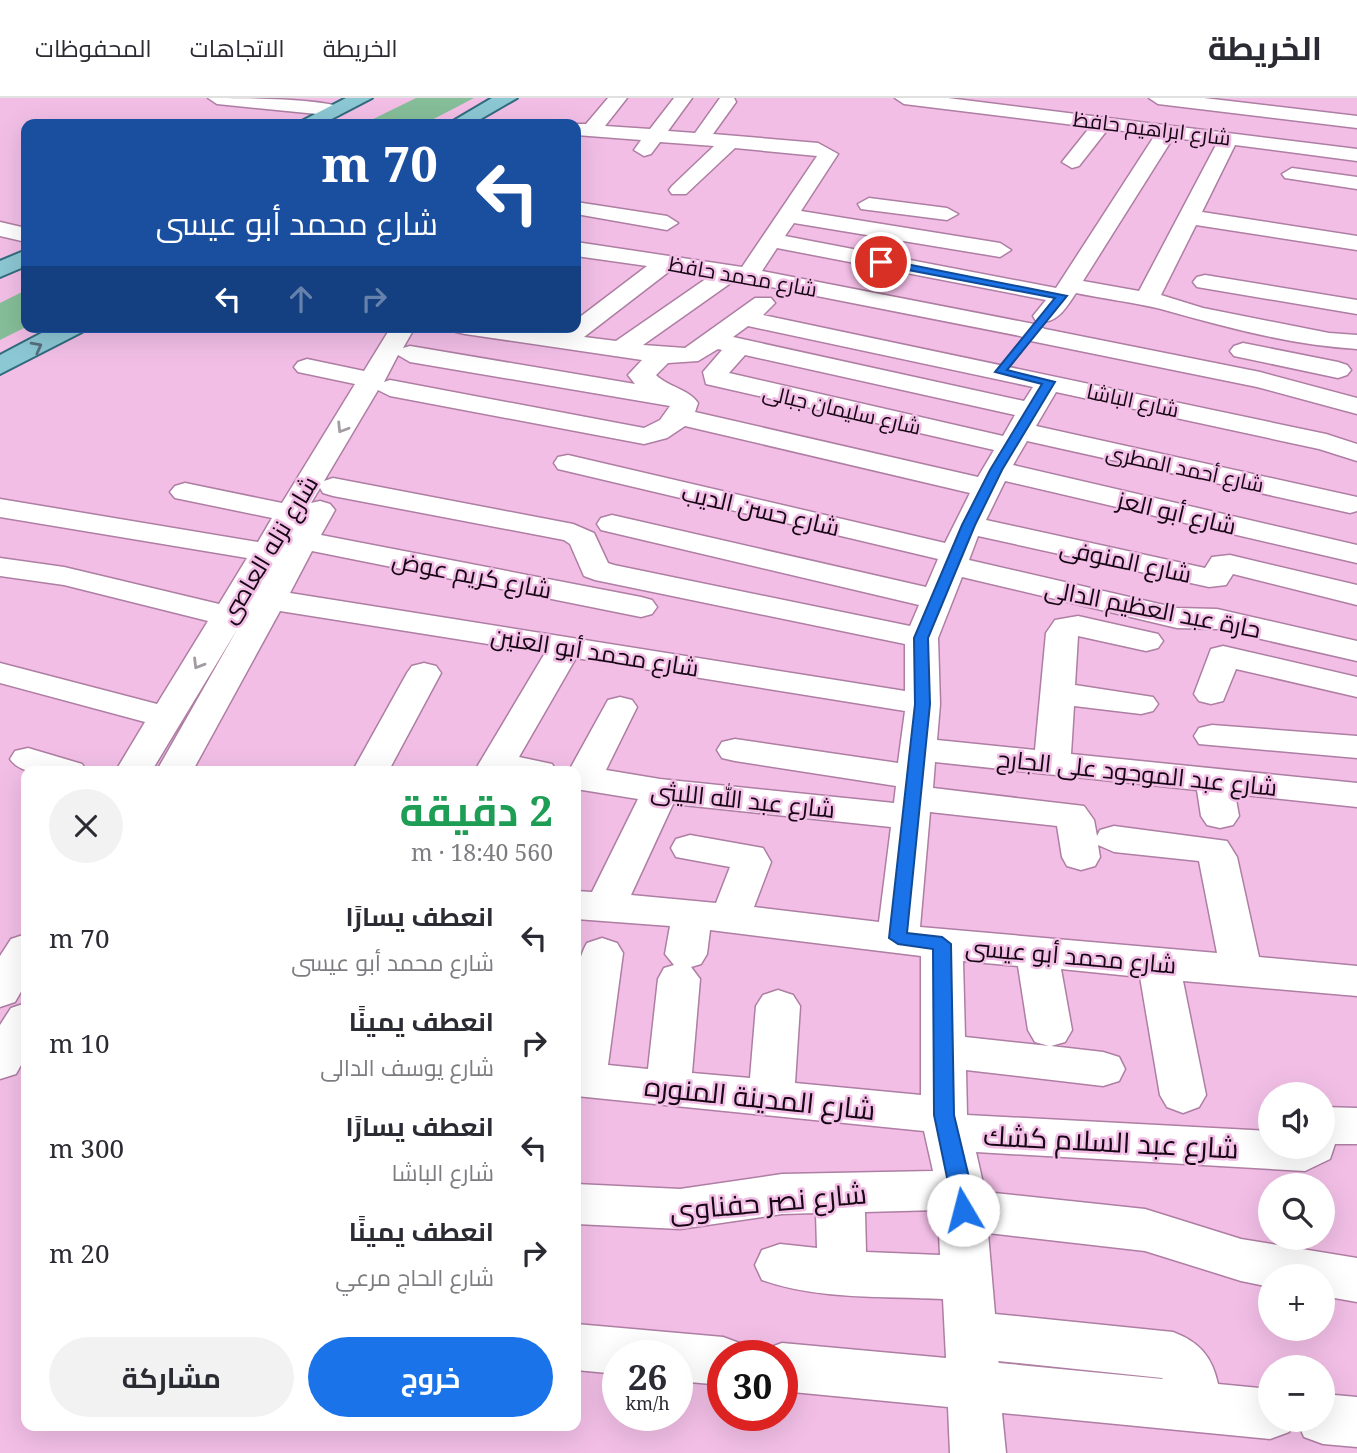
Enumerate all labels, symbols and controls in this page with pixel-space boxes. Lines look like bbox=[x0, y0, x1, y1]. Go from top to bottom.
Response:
text: الخريطة bbox=[1208, 25, 1322, 70]
text: المحفوظات bbox=[35, 31, 152, 64]
text: الاتجاهات bbox=[190, 31, 285, 64]
text: الخريطة bbox=[323, 31, 398, 64]
street label: شارع ابراهيم حافظ bbox=[1071, 104, 1233, 153]
text: 70 m bbox=[322, 130, 438, 196]
icon: left bbox=[462, 147, 553, 238]
text: شارع محمد أبو عيسى bbox=[156, 201, 438, 244]
pin bbox=[851, 232, 911, 292]
icon: arrive bbox=[862, 243, 900, 281]
street label: شارع محمد حافظ bbox=[666, 249, 820, 304]
icon: left bbox=[209, 280, 247, 318]
icon: ahead bbox=[282, 280, 320, 318]
icon: right bbox=[355, 280, 393, 318]
one-way arrow bbox=[29, 341, 42, 355]
street label: شارع سليمان جبالى bbox=[760, 377, 924, 442]
street label: شارع الباشا bbox=[1084, 377, 1182, 424]
one-way arrow bbox=[338, 420, 351, 433]
street label: شارع أحمد المطرى bbox=[1103, 438, 1267, 499]
street label: شارع نزله العاصى bbox=[211, 469, 326, 629]
street label: شارع حسن الديب bbox=[679, 475, 843, 544]
street label: شارع أبو العز bbox=[1112, 482, 1240, 543]
street label: شارع المنوفى bbox=[1057, 530, 1195, 591]
street label: شارع كريم عوض bbox=[389, 542, 555, 607]
street label: حارة عبد العظيم الدالى bbox=[1042, 571, 1264, 646]
street label: شارع محمد أبو العنين bbox=[489, 618, 701, 685]
one-way arrow bbox=[193, 656, 206, 669]
street label: شارع عبد الموجود على الجارح bbox=[995, 741, 1279, 804]
street label: شارع عبد الله الليثى bbox=[649, 773, 837, 826]
text: 2 دقيقة bbox=[400, 781, 553, 838]
button: close bbox=[49, 789, 123, 863]
text: 560 m · 18:40 bbox=[411, 836, 553, 868]
text: انعطف يسارًا bbox=[345, 898, 494, 934]
icon: left bbox=[515, 919, 553, 957]
text: 70 m bbox=[49, 920, 109, 956]
street label: شارع محمد أبو عيسى bbox=[964, 929, 1178, 982]
text: شارع محمد أبو عيسى bbox=[291, 946, 494, 978]
text: انعطف يمينًا bbox=[349, 1003, 494, 1039]
icon: right bbox=[515, 1024, 553, 1062]
text: 10 m bbox=[49, 1025, 109, 1061]
text: شارع يوسف الدالى bbox=[320, 1051, 494, 1083]
street label: شارع المدينة المنوره bbox=[643, 1066, 877, 1129]
map controls bbox=[1258, 1082, 1335, 1432]
button: sound bbox=[1258, 1082, 1335, 1159]
text: انعطف يسارًا bbox=[345, 1108, 494, 1144]
street label: شارع عبد السلام كشك bbox=[982, 1115, 1240, 1169]
icon: left bbox=[515, 1129, 553, 1167]
text: 300 m bbox=[49, 1130, 124, 1166]
text: شارع الباشا bbox=[392, 1156, 494, 1188]
street label: شارع نصر حفناوى bbox=[668, 1173, 868, 1230]
position arrow bbox=[926, 1173, 1000, 1247]
button: search bbox=[1258, 1173, 1335, 1250]
text: انعطف يمينًا bbox=[349, 1213, 494, 1249]
icon: right bbox=[515, 1234, 553, 1272]
text: 20 m bbox=[49, 1235, 109, 1271]
text: شارع الحاج مرعي bbox=[335, 1261, 494, 1293]
button: + bbox=[1258, 1264, 1335, 1341]
button: مشاركة bbox=[49, 1337, 294, 1417]
button: خروج bbox=[308, 1337, 553, 1417]
speed limit sign: 30 bbox=[707, 1340, 798, 1431]
text: 26 bbox=[628, 1353, 667, 1400]
button: − bbox=[1258, 1355, 1335, 1432]
text: km/h bbox=[625, 1391, 670, 1415]

